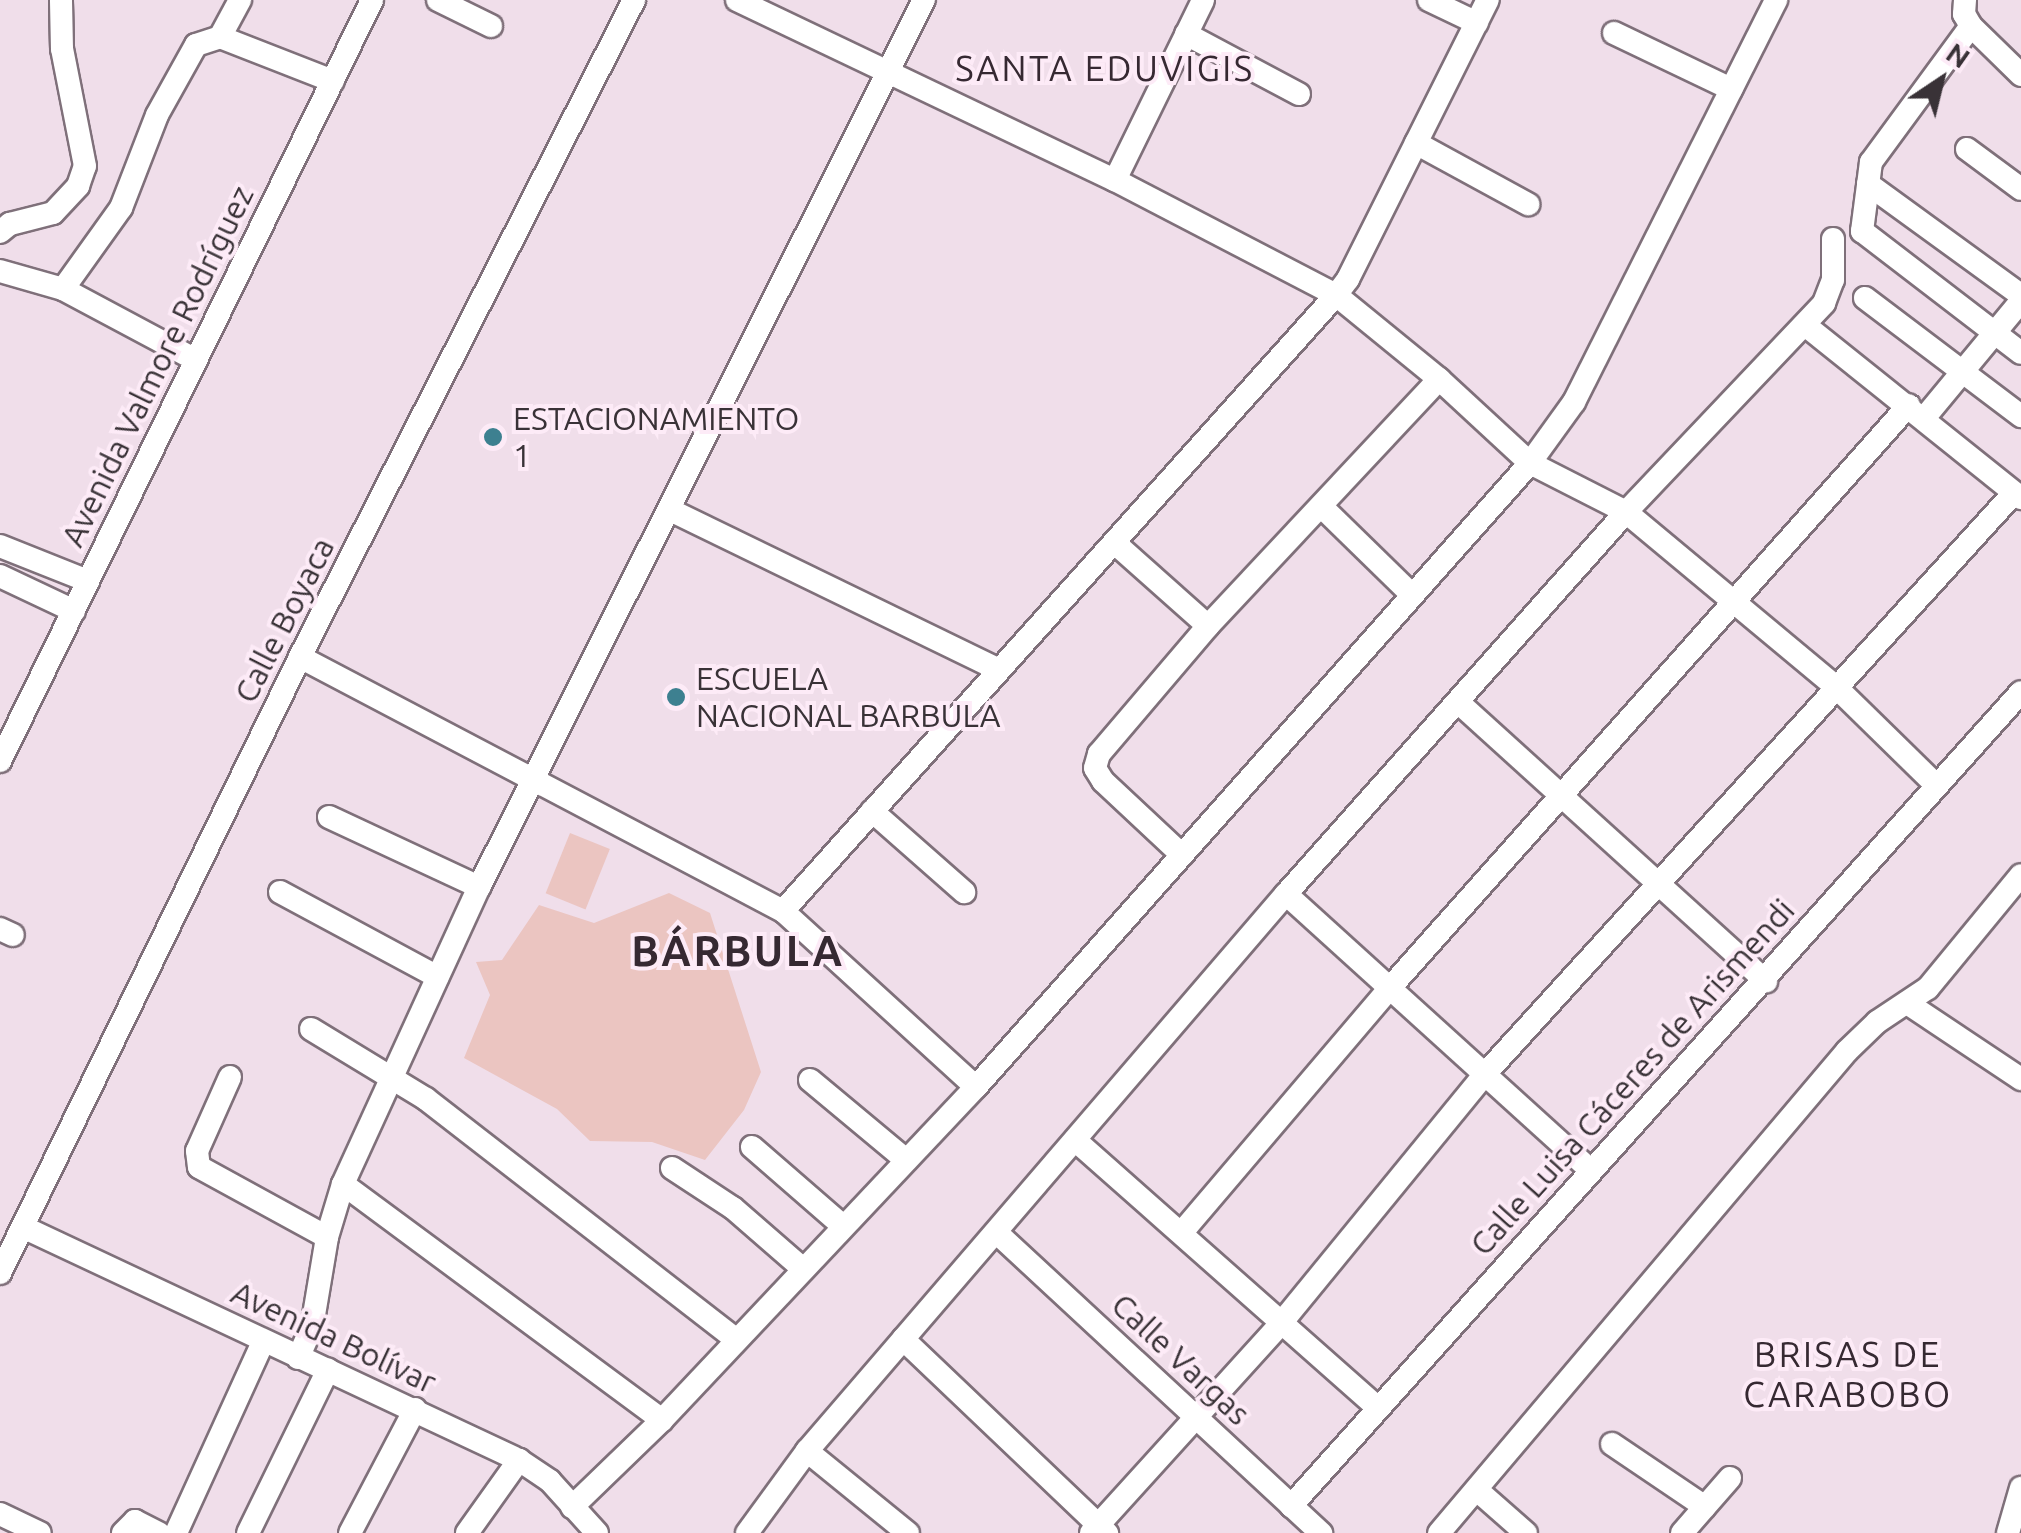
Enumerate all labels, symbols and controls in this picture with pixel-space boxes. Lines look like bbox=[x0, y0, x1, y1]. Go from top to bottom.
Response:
north arrow bbox=[1891, 30, 1991, 130]
text: N bbox=[1941, 36, 1976, 74]
district label: SANTA EDUVIGIS bbox=[955, 47, 1255, 89]
street label: Avenida Valmore Rodríguez bbox=[53, 179, 261, 553]
place label: ESTACIONAMIENTO 1 bbox=[513, 400, 799, 475]
marker: ESTACIONAMIENTO 1 bbox=[482, 426, 504, 448]
street label: Calle Boyaca bbox=[226, 531, 342, 709]
place label: ESCUELA NACIONAL BARBULA bbox=[696, 660, 1000, 735]
marker: ESCUELA NACIONAL BARBULA bbox=[665, 686, 687, 708]
street label: Calle Luisa Cáceres de Arismendi bbox=[1462, 891, 1802, 1263]
district label: BÁRBULA bbox=[631, 926, 845, 976]
street label: Avenida Bolívar bbox=[226, 1273, 442, 1401]
street label: Calle Vargas bbox=[1104, 1285, 1258, 1433]
district label: BRISAS DE CARABOBO bbox=[1743, 1333, 1953, 1415]

